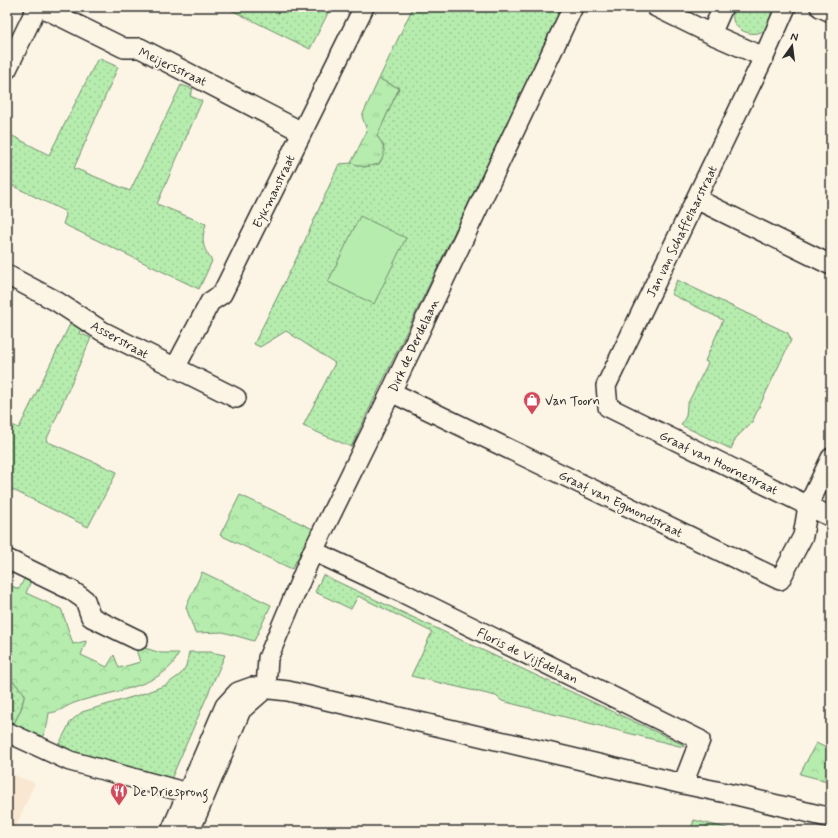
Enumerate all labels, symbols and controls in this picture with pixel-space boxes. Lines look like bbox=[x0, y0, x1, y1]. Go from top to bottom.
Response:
north arrow bbox=[772, 26, 812, 66]
text: N bbox=[789, 30, 799, 45]
street label: Meijersstraat bbox=[135, 44, 209, 91]
street label: Eykmanstraat bbox=[249, 152, 300, 231]
street label: Jan van Schaffelaarstraat bbox=[643, 163, 722, 300]
street label: Dirk de Derdelaan bbox=[385, 296, 444, 395]
street label: Asserstraat bbox=[87, 317, 151, 363]
shop icon: Van Toorn bbox=[522, 390, 542, 415]
place label: Van Toorn bbox=[545, 393, 600, 410]
street label: Graaf van Hoornestraat bbox=[656, 427, 780, 499]
street label: Graaf van Egmondstraat bbox=[555, 467, 685, 543]
street label: Floris de Vijfdelaan bbox=[474, 624, 581, 688]
restaurant icon: De Driesprong bbox=[109, 781, 129, 806]
place label: De Driesprong bbox=[132, 784, 208, 803]

